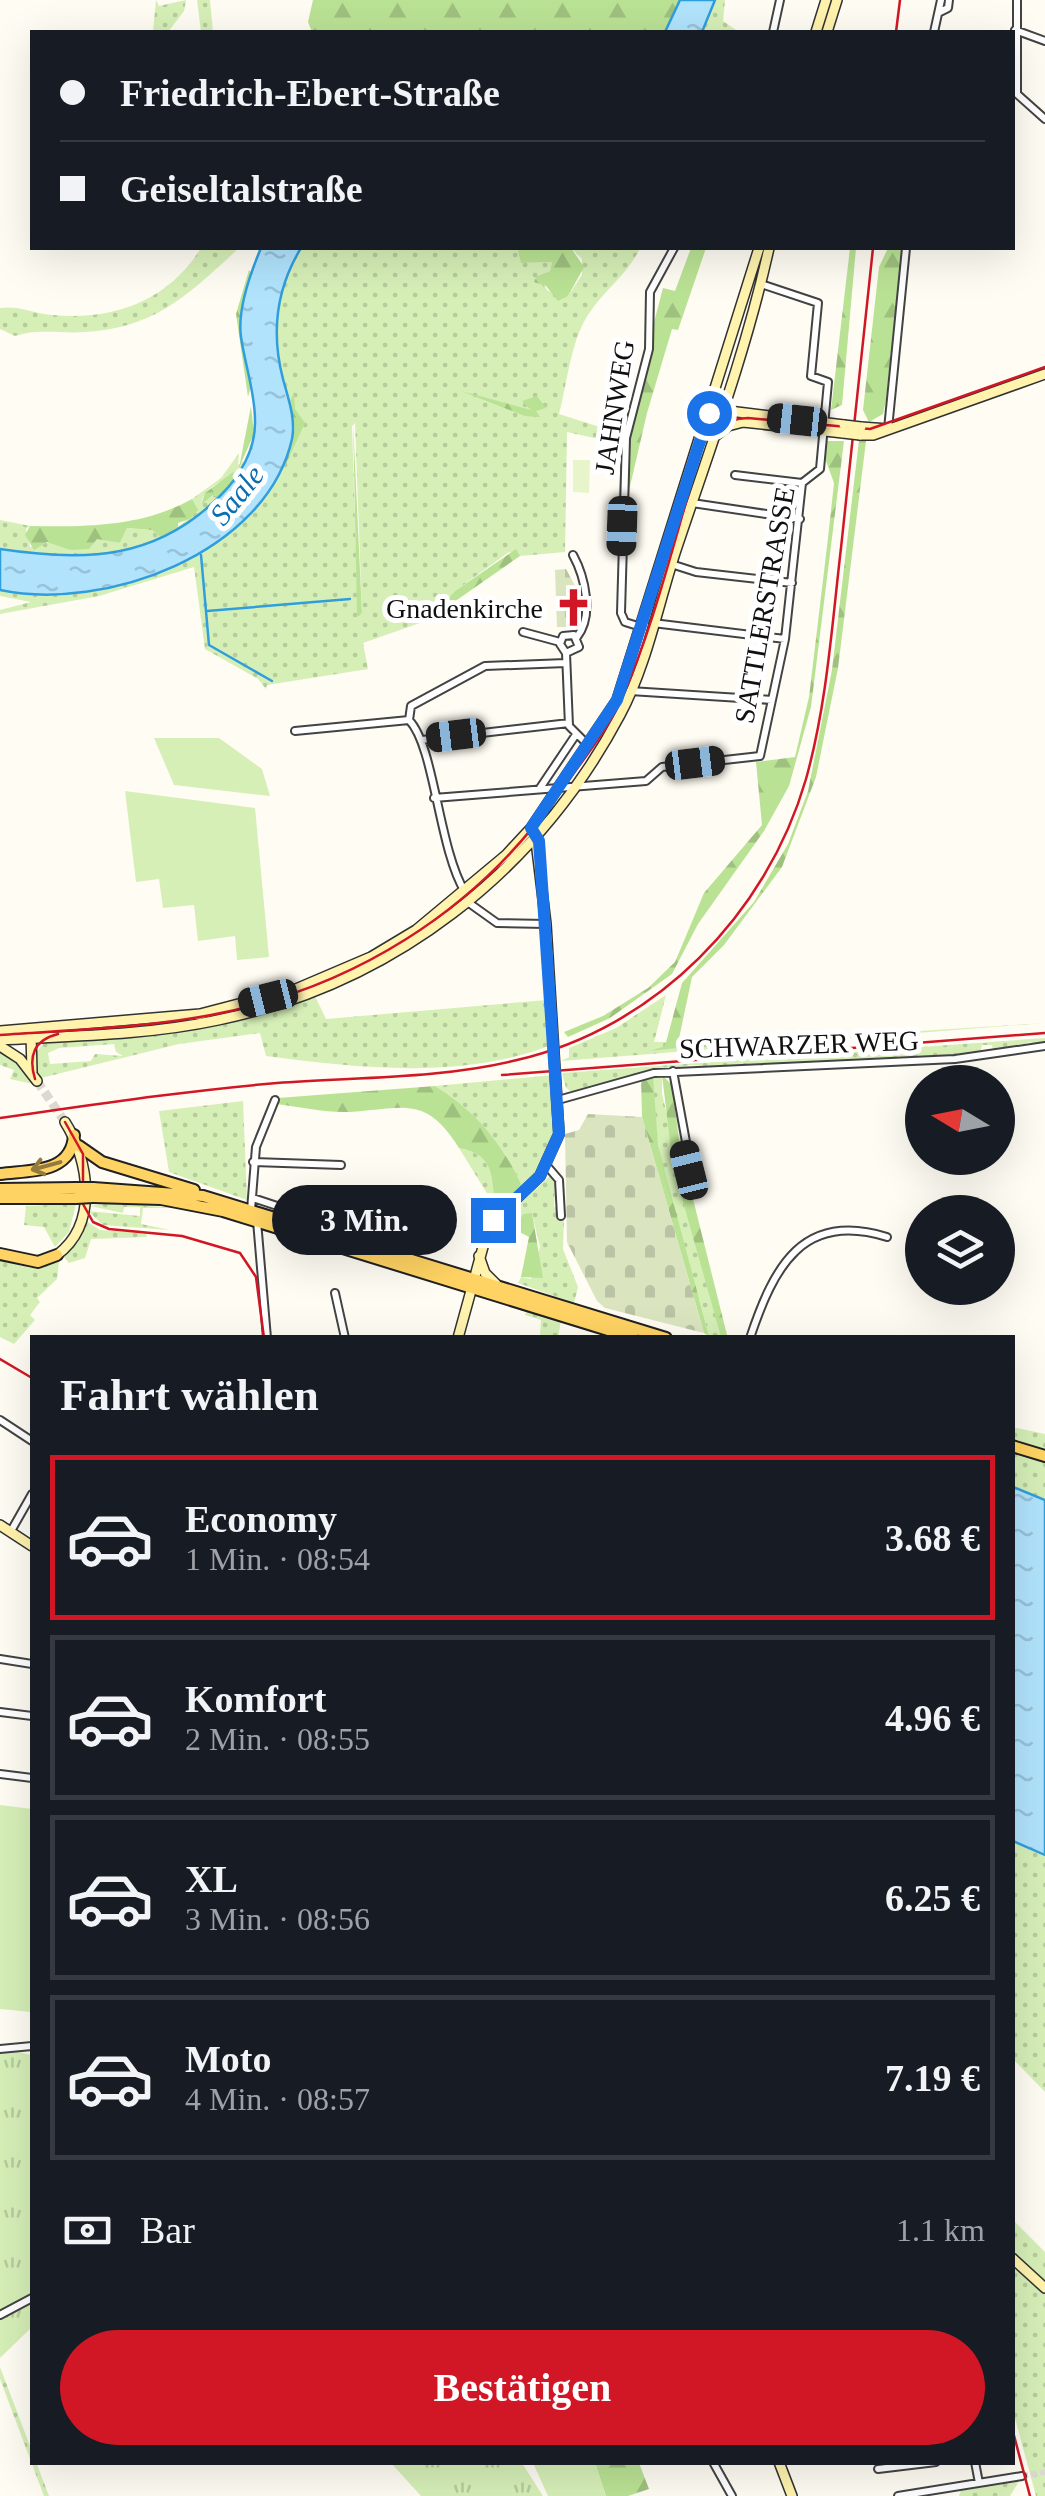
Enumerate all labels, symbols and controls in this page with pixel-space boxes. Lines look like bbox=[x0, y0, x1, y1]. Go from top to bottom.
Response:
text: Friedrich-Ebert-Straße bbox=[120, 72, 500, 114]
text: Geiseltalstraße bbox=[120, 168, 363, 210]
street label: JAHNWEG bbox=[589, 338, 640, 476]
route start bbox=[687, 391, 732, 436]
car bbox=[766, 402, 828, 438]
water label: Saale bbox=[203, 458, 270, 531]
street label: SATTLERSTRASSE bbox=[728, 484, 801, 726]
car bbox=[606, 495, 638, 557]
church icon: Gnadenkirche bbox=[552, 587, 594, 629]
place label: Gnadenkirche bbox=[386, 593, 543, 624]
car bbox=[424, 716, 488, 754]
car bbox=[663, 744, 727, 782]
car bbox=[235, 976, 301, 1020]
street label: SCHWARZER WEG bbox=[679, 1025, 919, 1064]
north arrow bbox=[905, 1065, 1015, 1175]
map controls bbox=[905, 1065, 1015, 1305]
car bbox=[667, 1137, 711, 1203]
one-way arrow bbox=[31, 1158, 63, 1176]
callout: 3 Min. bbox=[273, 1185, 458, 1255]
button: layers bbox=[905, 1195, 1015, 1305]
route end bbox=[471, 1198, 516, 1243]
text: 3 Min. bbox=[320, 1202, 409, 1238]
text: Fahrt wählen bbox=[60, 1370, 319, 1420]
icon: car bbox=[65, 1493, 155, 1583]
text: Economy bbox=[185, 1498, 337, 1540]
text: 3.68 € bbox=[885, 1517, 980, 1559]
text: 1 Min. · 08:54 bbox=[185, 1541, 370, 1577]
icon: car bbox=[65, 1673, 155, 1763]
text: Komfort bbox=[185, 1678, 326, 1720]
text: 4.96 € bbox=[885, 1697, 980, 1739]
text: 2 Min. · 08:55 bbox=[185, 1721, 370, 1757]
icon: car bbox=[65, 1853, 155, 1943]
text: XL bbox=[185, 1858, 238, 1900]
text: 6.25 € bbox=[885, 1877, 980, 1919]
text: 3 Min. · 08:56 bbox=[185, 1901, 370, 1937]
icon: car bbox=[65, 2033, 155, 2123]
text: Moto bbox=[185, 2038, 272, 2080]
text: 7.19 € bbox=[885, 2057, 980, 2099]
text: 4 Min. · 08:57 bbox=[185, 2081, 370, 2117]
icon: cash bbox=[60, 2203, 115, 2258]
text: Bar bbox=[140, 2209, 195, 2251]
text: 1.1 km bbox=[896, 2212, 985, 2248]
button: Bestätigen bbox=[60, 2330, 985, 2445]

